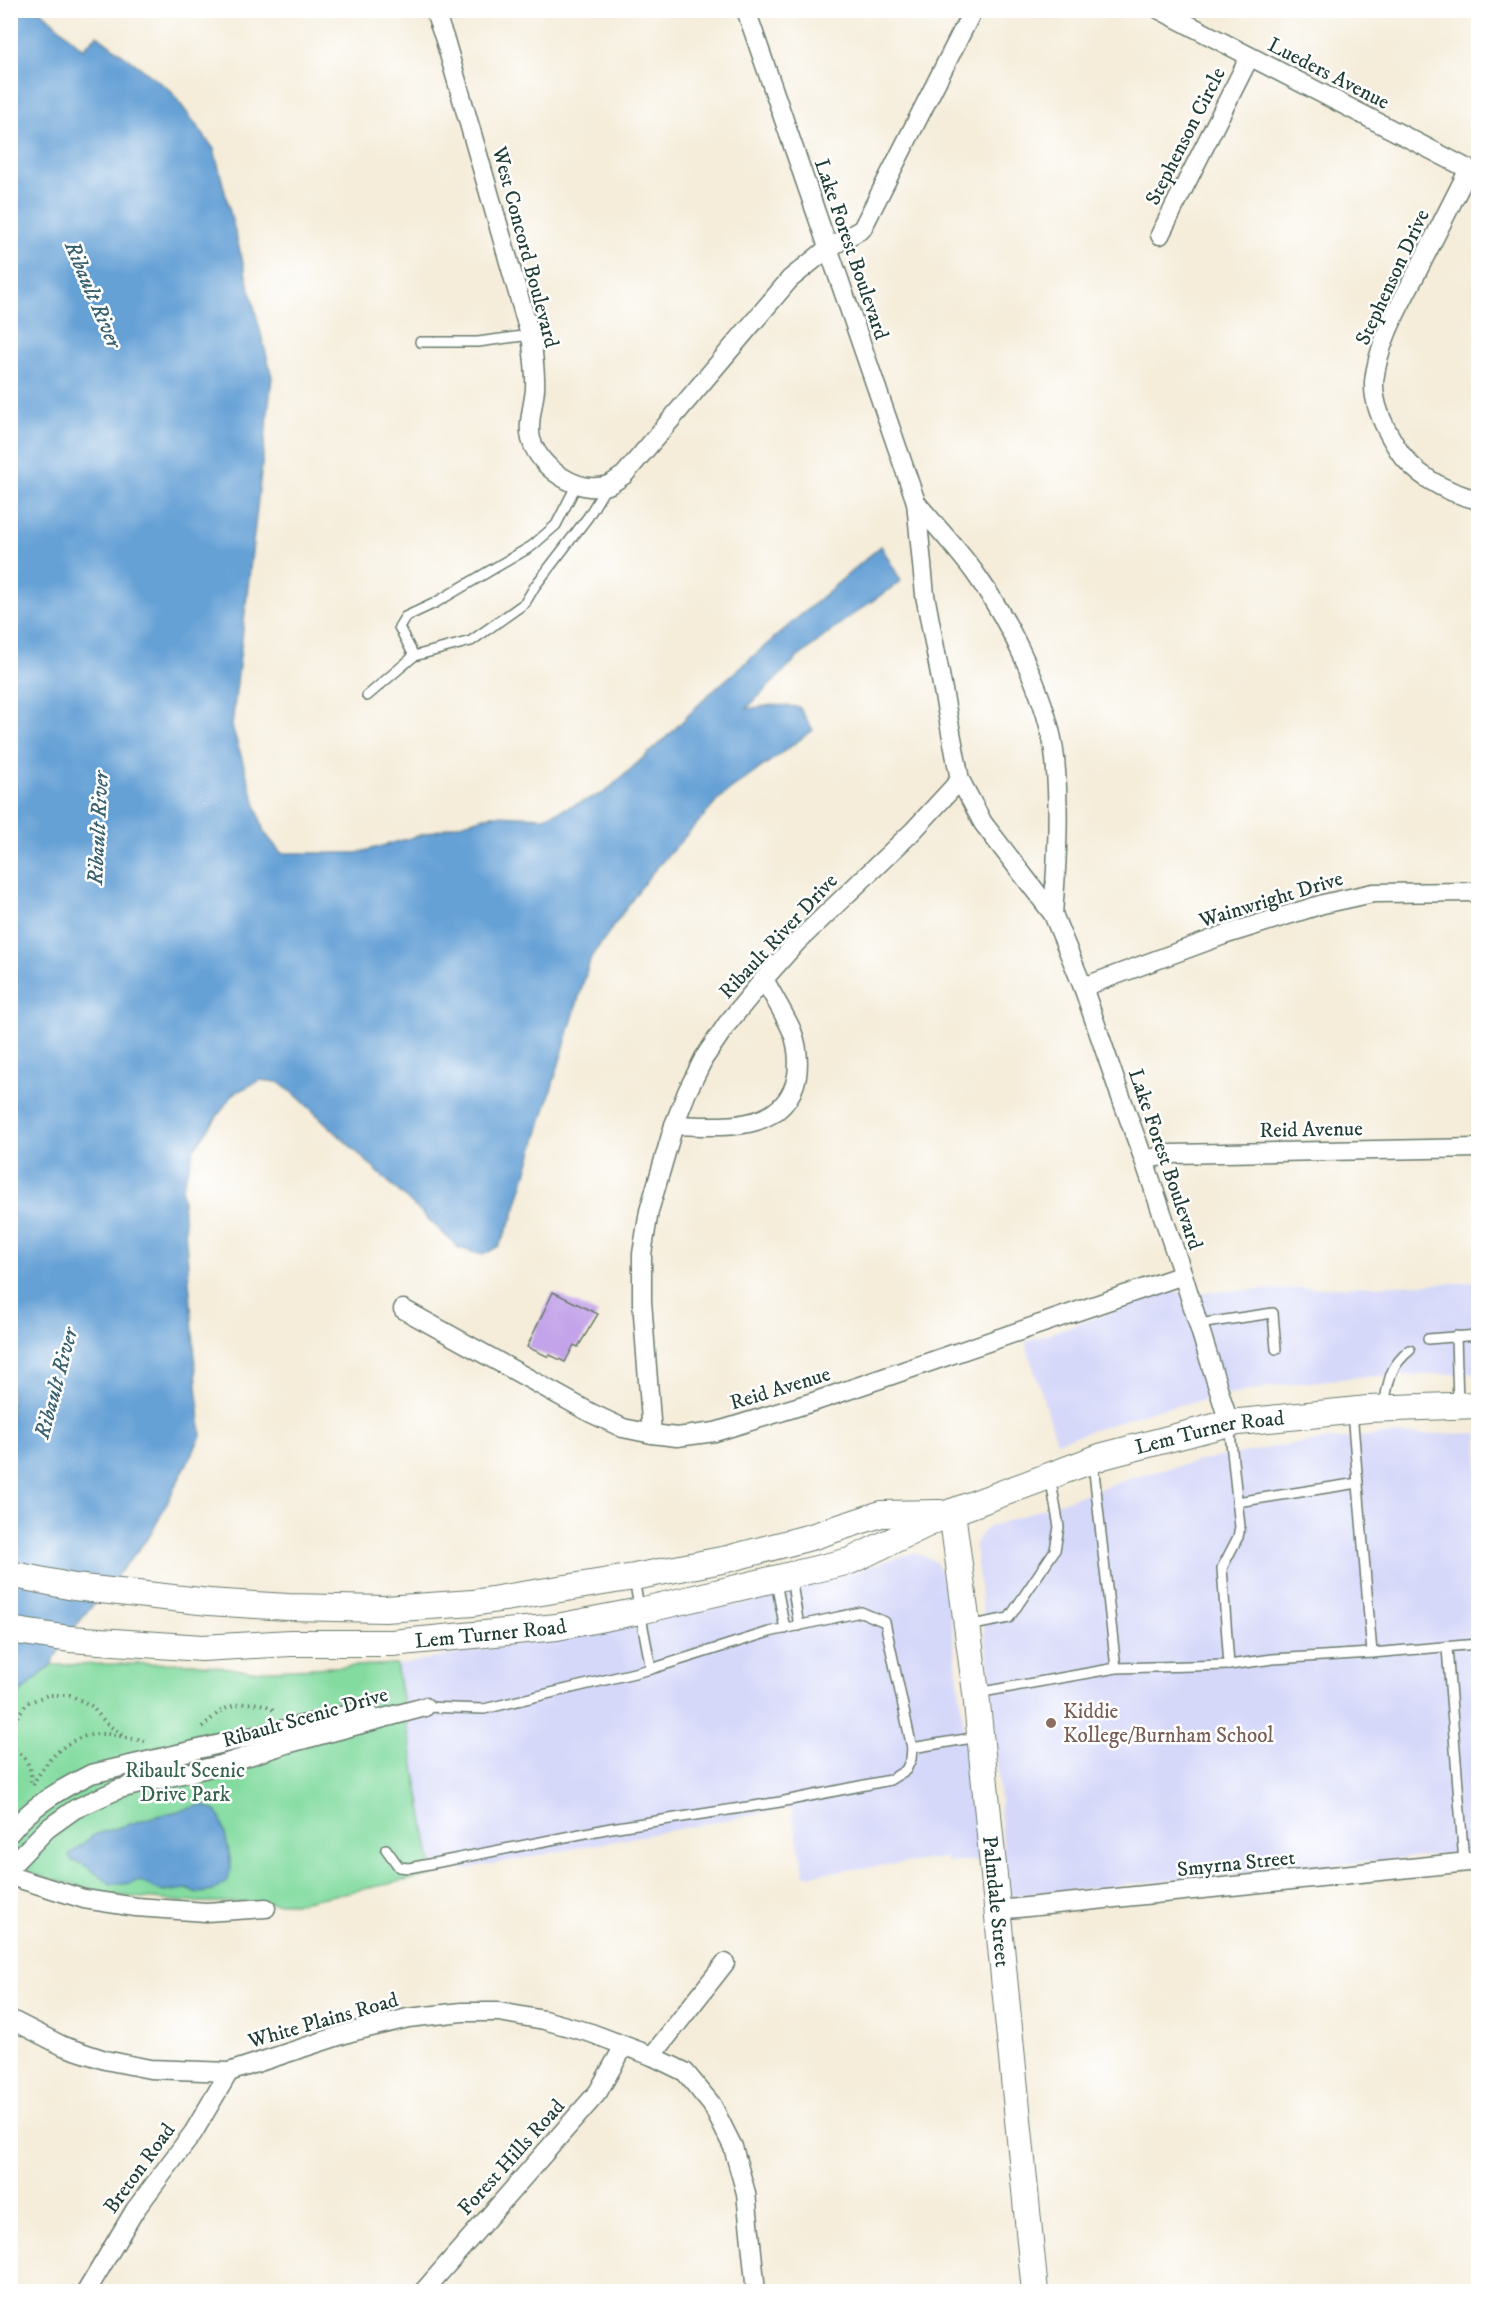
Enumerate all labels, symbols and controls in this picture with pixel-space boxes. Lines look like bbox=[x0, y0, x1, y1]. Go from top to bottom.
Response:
street label: Lueders Avenue bbox=[1263, 32, 1394, 116]
street label: Stephenson Circle bbox=[1140, 63, 1232, 210]
street label: West Concord Boulevard bbox=[485, 143, 565, 351]
street label: Lake Forest Boulevard bbox=[808, 155, 894, 344]
street label: Stephenson Drive bbox=[1350, 205, 1436, 350]
water label: Ribault River bbox=[58, 236, 128, 354]
water label: Ribault River bbox=[82, 768, 115, 887]
street label: Wainwright Drive bbox=[1195, 866, 1347, 934]
street label: Ribault River Drive bbox=[714, 868, 844, 1005]
street label: Lake Forest Boulevard bbox=[1122, 1065, 1208, 1254]
street label: Reid Avenue bbox=[1259, 1116, 1363, 1144]
water label: Ribault River bbox=[28, 1323, 85, 1443]
street label: Reid Avenue bbox=[727, 1361, 834, 1417]
street label: Lem Turner Road bbox=[1132, 1405, 1286, 1461]
street label: Lem Turner Road bbox=[414, 1613, 569, 1655]
street label: Ribault Scenic Drive bbox=[219, 1682, 391, 1754]
place label: Kiddie Kollege/Burnham School bbox=[1063, 1699, 1274, 1749]
marker: Kiddie Kollege/Burnham School bbox=[1044, 1716, 1058, 1730]
park label: Ribault Scenic Drive Park bbox=[125, 1758, 245, 1808]
street label: Palmdale Street bbox=[976, 1835, 1015, 1969]
street label: Smyrna Street bbox=[1176, 1845, 1297, 1883]
street label: White Plains Road bbox=[244, 1987, 402, 2055]
street label: Forest Hills Road bbox=[453, 2094, 571, 2221]
street label: Breton Road bbox=[98, 2118, 182, 2219]

